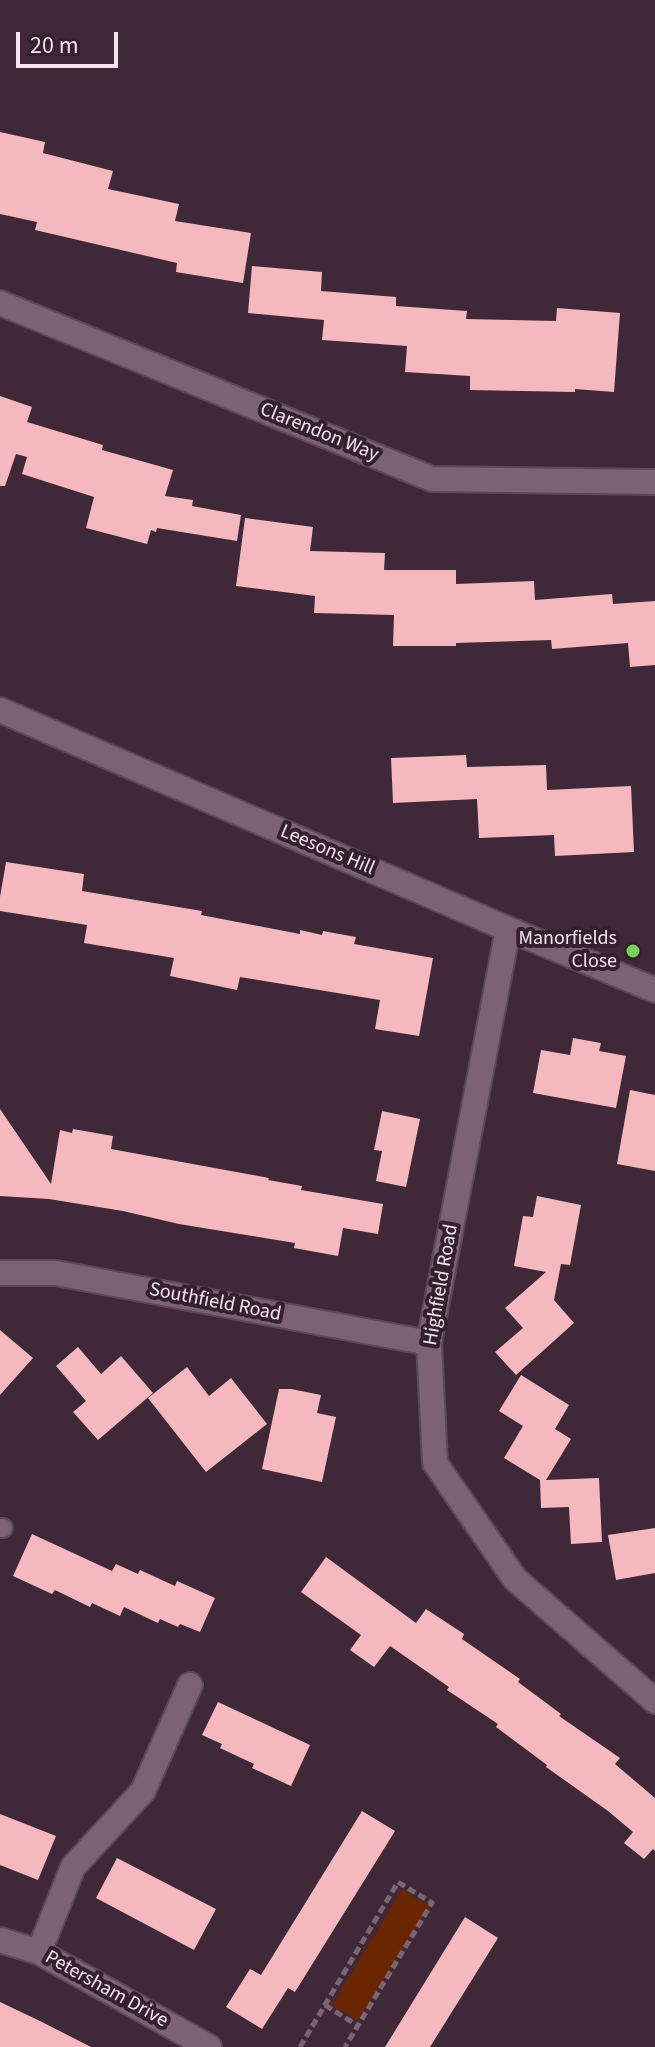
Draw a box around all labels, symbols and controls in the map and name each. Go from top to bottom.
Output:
scale bar [20,16,122,66]
text: 20 m [30,28,79,63]
street label: Clarendon Way [256,398,382,468]
street label: Leesons Hill [276,820,378,882]
place label: Manorfields Close [518,928,617,975]
marker: Manorfields Close [624,942,642,960]
street label: Highfield Road [420,1222,464,1348]
street label: Southfield Road [147,1278,283,1328]
street label: Petersham Drive [40,1946,172,2034]

